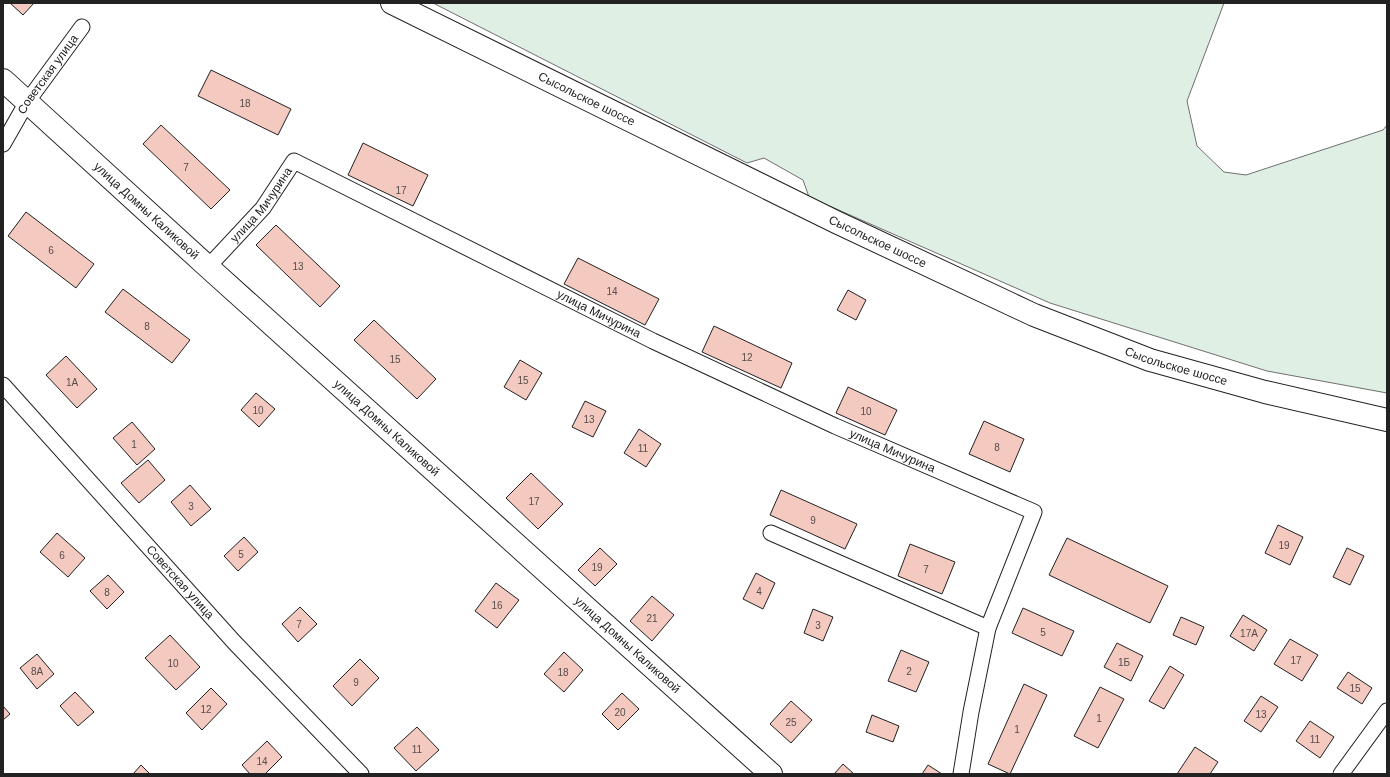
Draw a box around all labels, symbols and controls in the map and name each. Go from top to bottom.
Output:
street label: Советская улица [15,32,81,116]
street label: Сысольское шоссе [536,69,638,129]
house number: 18 [239,98,251,109]
street label: улица Домны Каликовой [91,159,202,262]
house number: 7 [183,162,189,173]
street label: улица Мичурина [227,164,295,245]
house number: 17 [395,185,407,196]
street label: Сысольское шоссе [826,213,929,271]
house number: 6 [48,245,54,256]
house number: 13 [292,261,304,272]
house number: 14 [606,286,618,297]
street label: улица Мичурина [555,287,643,341]
house number: 8 [144,321,150,332]
street label: Сысольское шоссе [1123,344,1229,388]
house number: 12 [741,352,753,363]
house number: 15 [389,354,401,365]
house number: 15 [517,375,529,386]
house number: 1А [66,377,78,388]
street label: улица Домны Каликовой [331,377,442,479]
house number: 10 [252,405,264,416]
house number: 10 [860,406,872,417]
house number: 13 [583,414,595,425]
street label: улица Мичурина [847,426,938,476]
house number: 1 [131,439,137,450]
house number: 8 [994,442,1000,453]
house number: 11 [638,443,649,454]
house number: 17 [528,496,540,507]
house number: 3 [188,501,194,512]
house number: 9 [810,515,816,526]
house number: 19 [1278,540,1290,551]
street label: Советская улица [143,542,217,622]
house number: 5 [238,549,244,560]
house number: 6 [59,550,65,561]
house number: 19 [591,562,603,573]
house number: 7 [923,564,929,575]
house number: 4 [756,586,762,597]
house number: 8 [104,587,110,598]
street label: улица Домны Каликовой [572,594,683,696]
house number: 16 [491,600,503,611]
house number: 21 [646,613,658,624]
house number: 7 [296,619,302,630]
house number: 3 [815,620,821,631]
house number: 5 [1040,627,1046,638]
house number: 17А [1240,628,1258,639]
house number: 17 [1290,655,1302,666]
house number: 1Б [1118,657,1130,668]
house number: 10 [167,658,179,669]
house number: 8А [31,666,43,677]
house number: 2 [906,666,912,677]
house number: 18 [557,667,569,678]
house number: 9 [353,677,359,688]
house number: 15 [1349,683,1361,694]
house number: 12 [200,704,212,715]
house number: 20 [614,707,626,718]
house number: 13 [1255,709,1267,720]
house number: 1 [1096,713,1102,724]
house number: 25 [785,717,797,728]
house number: 1 [1014,724,1020,735]
house number: 11 [1310,734,1321,745]
house number: 11 [412,744,423,755]
house number: 14 [256,756,268,767]

